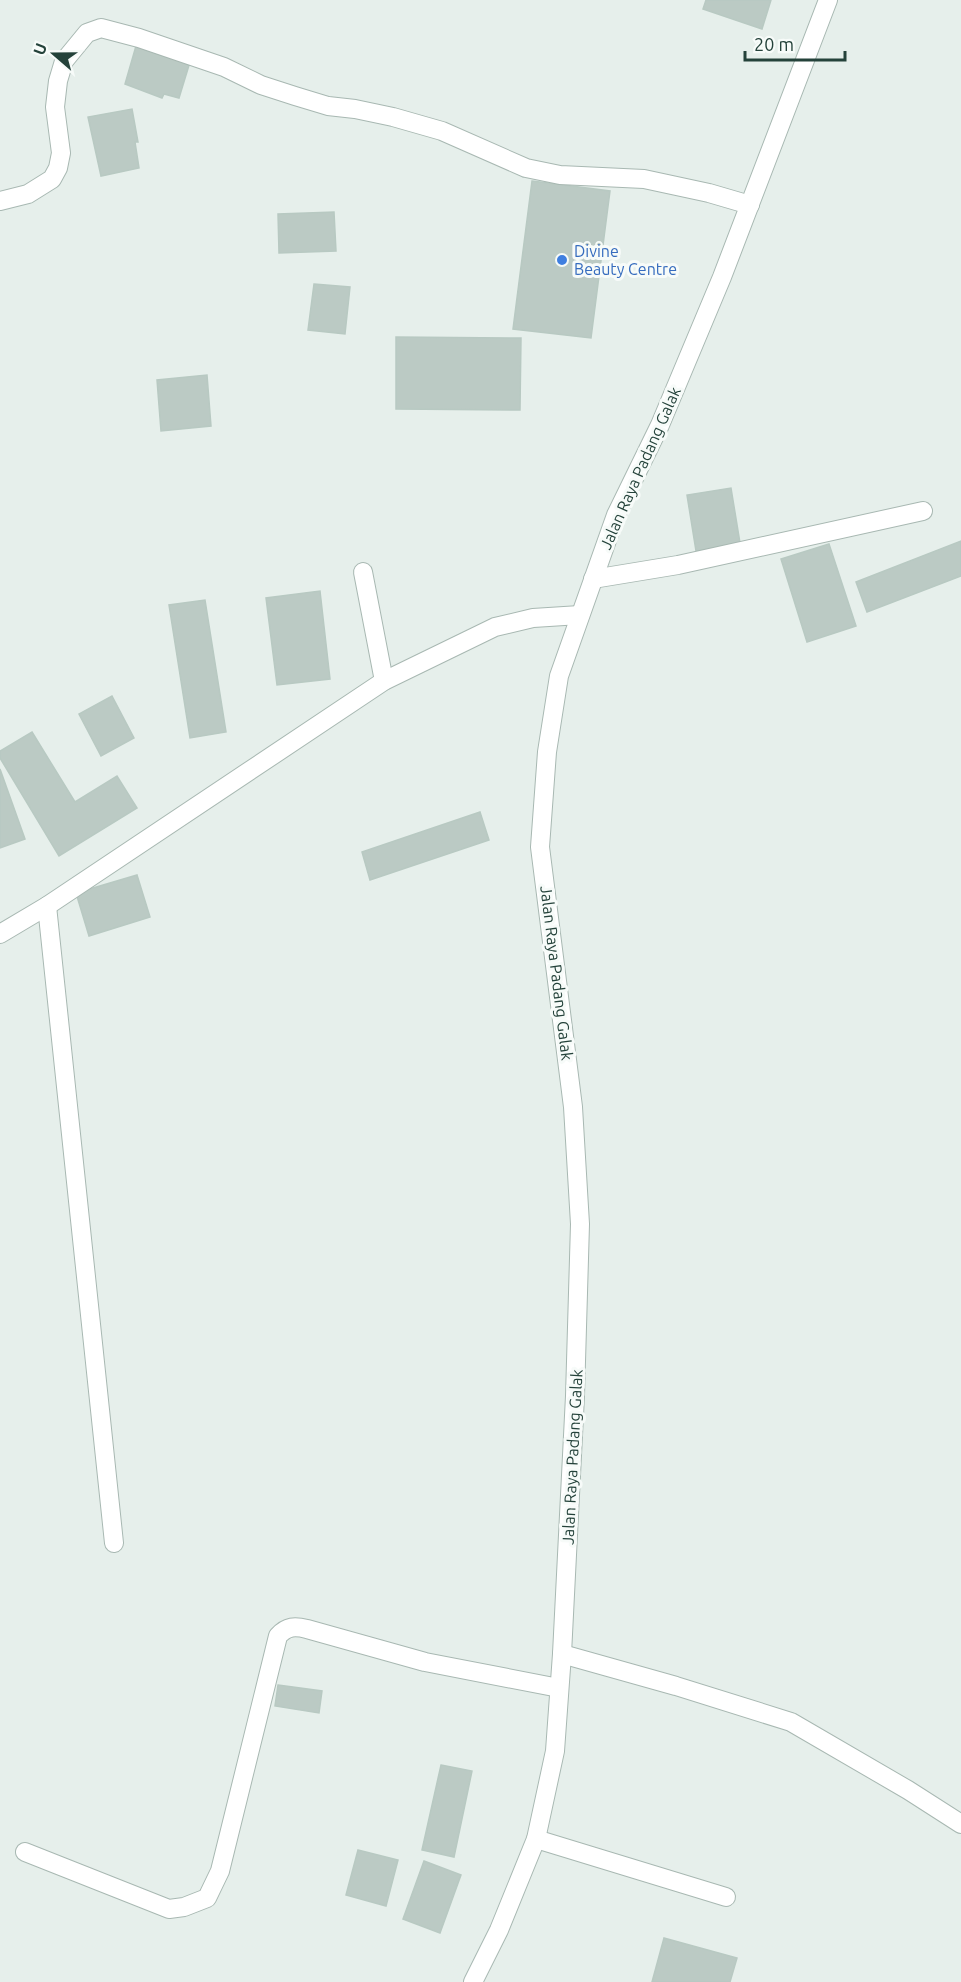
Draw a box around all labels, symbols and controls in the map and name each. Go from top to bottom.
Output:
north arrow [24,24,84,84]
scale bar [745,24,846,62]
text: 20 m [754,34,794,54]
text: U [30,41,50,57]
place label: Divine Beauty Centre [574,242,677,278]
marker: Divine Beauty Centre [555,253,569,267]
street label: Jalan Raya Padang Galak [596,384,684,552]
street label: Jalan Raya Padang Galak [537,885,577,1061]
street label: Jalan Raya Padang Galak [558,1369,586,1545]

